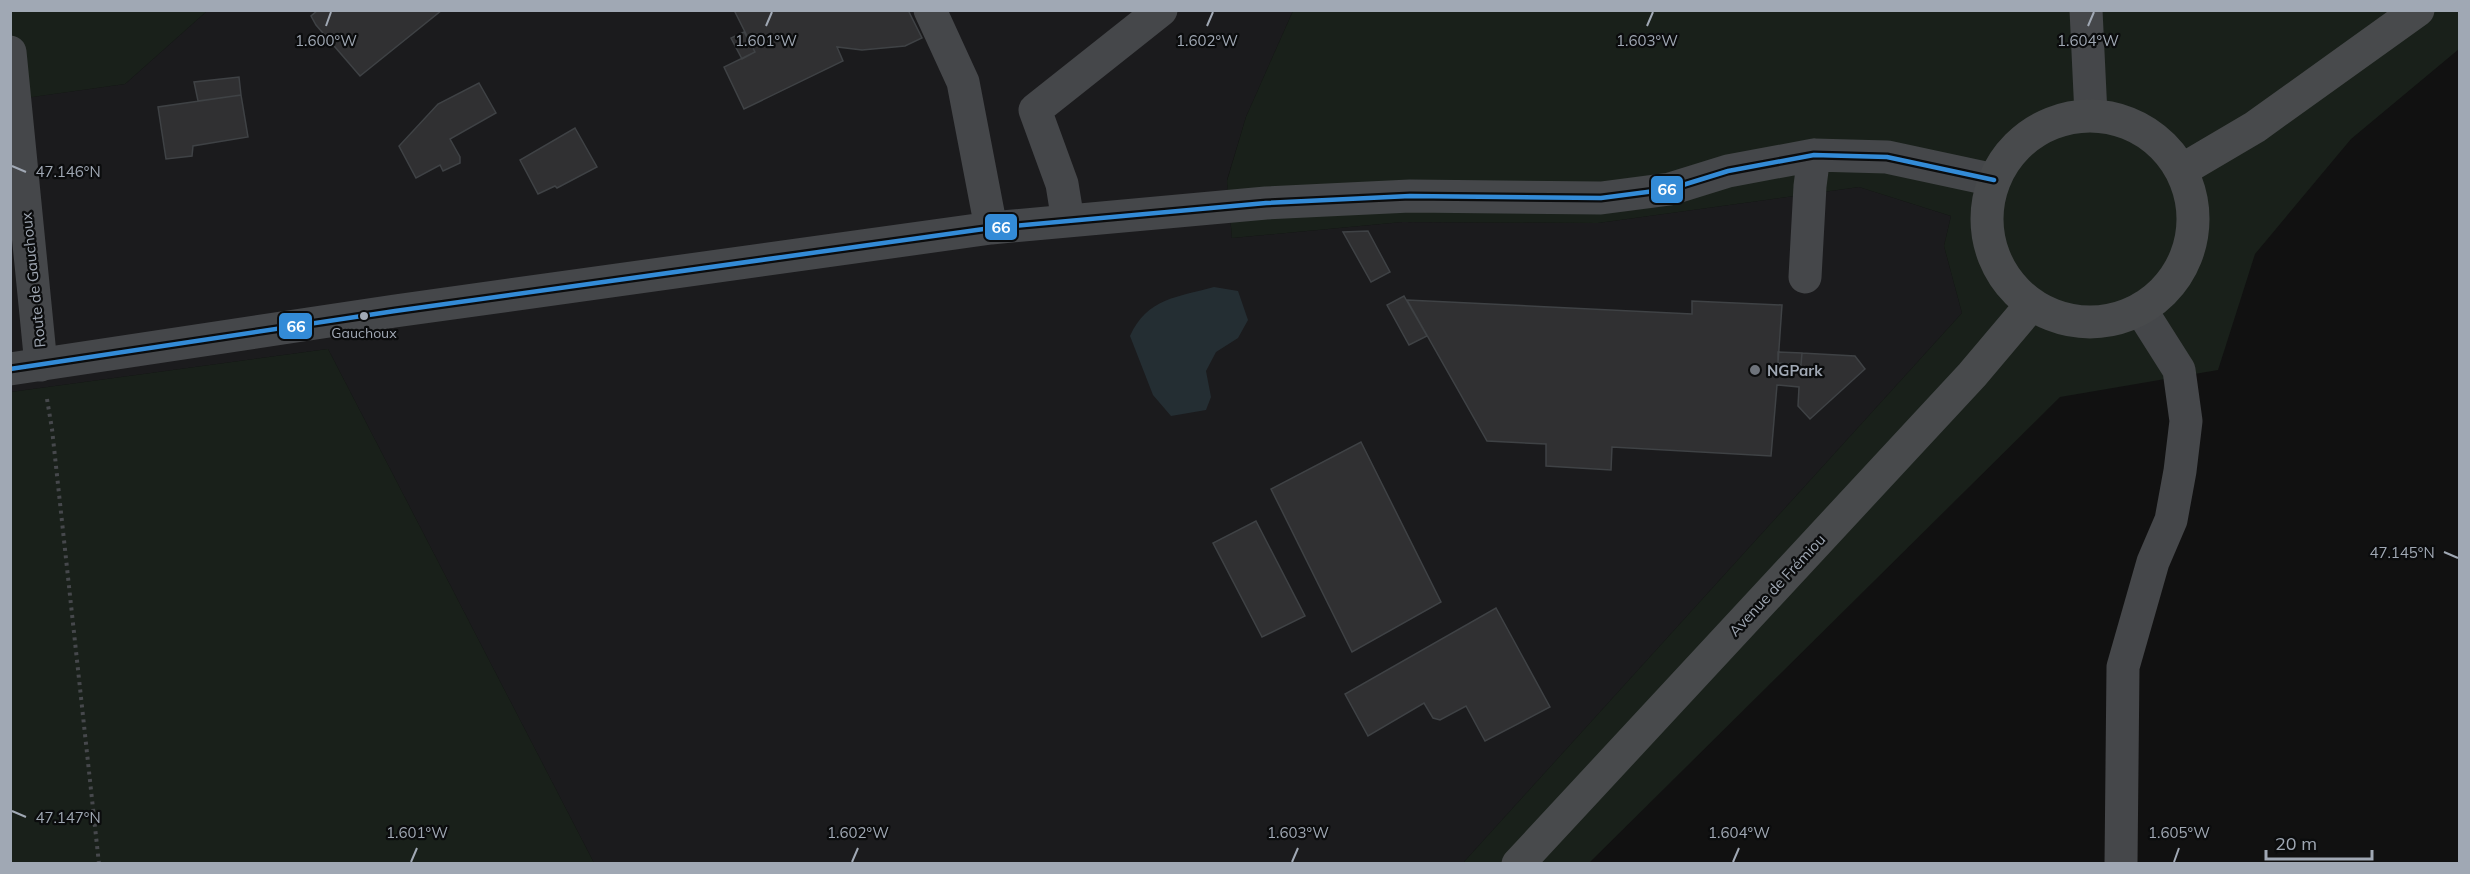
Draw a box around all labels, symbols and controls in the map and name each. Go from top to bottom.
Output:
text: 1.600°W [295,31,357,50]
text: 1.601°W [735,31,797,50]
text: 1.602°W [1176,31,1238,50]
text: 1.603°W [1616,31,1678,50]
text: 1.604°W [2057,31,2119,50]
text: 47.146°N [35,162,101,181]
line badge: 66 [1650,175,1684,204]
text: 66 [1657,179,1677,199]
street label: Route de Gauchoux [16,211,50,349]
line badge: 66 [984,213,1018,241]
text: 66 [991,217,1011,237]
marker: Gauchoux [358,310,370,322]
line badge: 66 [278,312,313,340]
text: 66 [286,316,306,336]
place label: Gauchoux [331,324,397,342]
place label: NGPark [1767,361,1823,380]
marker: NGPark [1748,363,1762,377]
street label: Avenue de Frémiou [1725,530,1829,640]
text: 47.145°N [2369,543,2435,562]
text: 47.147°N [35,808,101,827]
text: 1.601°W [386,823,448,842]
text: 1.602°W [827,823,889,842]
text: 1.603°W [1267,823,1329,842]
text: 1.604°W [1708,823,1770,842]
text: 1.605°W [2148,823,2210,842]
scale bar [2266,823,2372,861]
text: 20 m [2275,832,2317,855]

